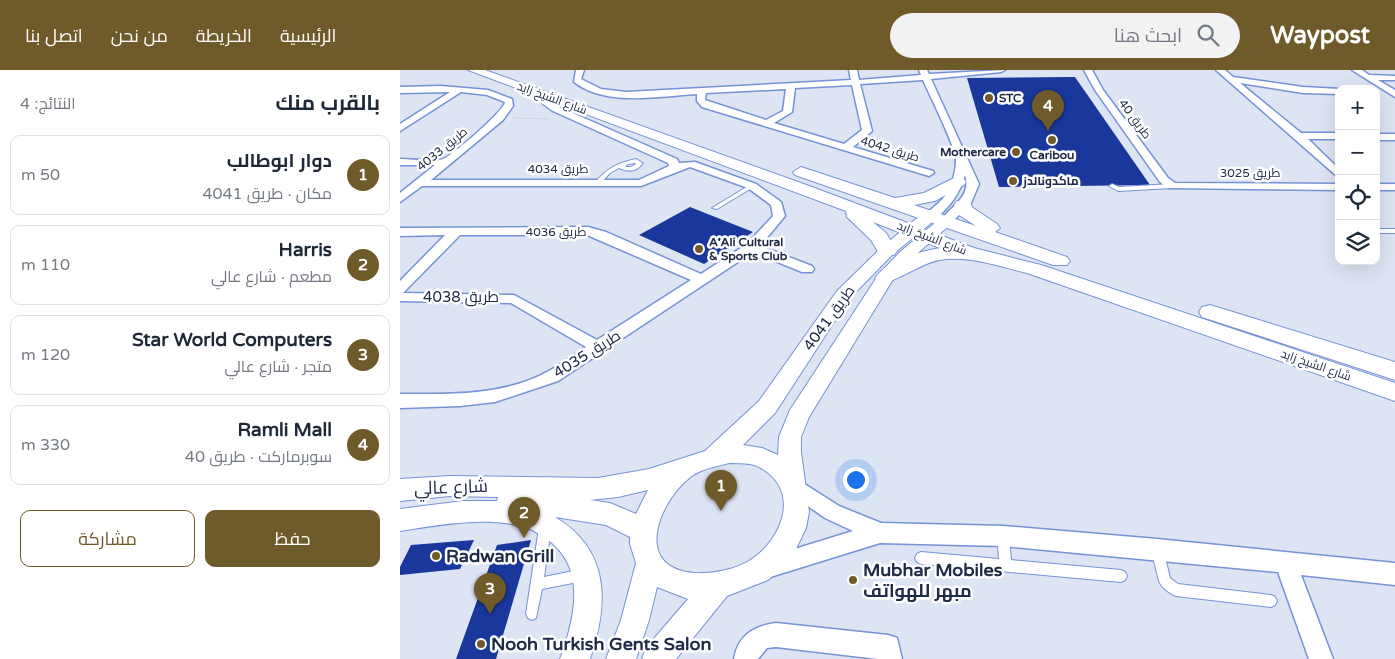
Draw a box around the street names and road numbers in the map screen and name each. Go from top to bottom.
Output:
street label: شارع الشيخ زايد [515,79,589,118]
street label: طريق 40 [1116,96,1154,142]
street label: طريق 4033 [414,124,470,174]
street label: طريق 4042 [859,133,921,165]
street label: طريق 4034 [528,162,588,176]
street label: طريق 3025 [1220,166,1280,180]
street label: شارع الشيخ زايد [895,218,969,259]
street label: طريق 4036 [526,225,586,239]
street label: طريق 4041 [799,282,859,355]
street label: طريق 4038 [423,288,499,307]
street label: طريق 4035 [550,326,624,383]
street label: شارع الشيخ زايد [1279,346,1353,385]
street label: شارع عالي [414,475,488,502]

